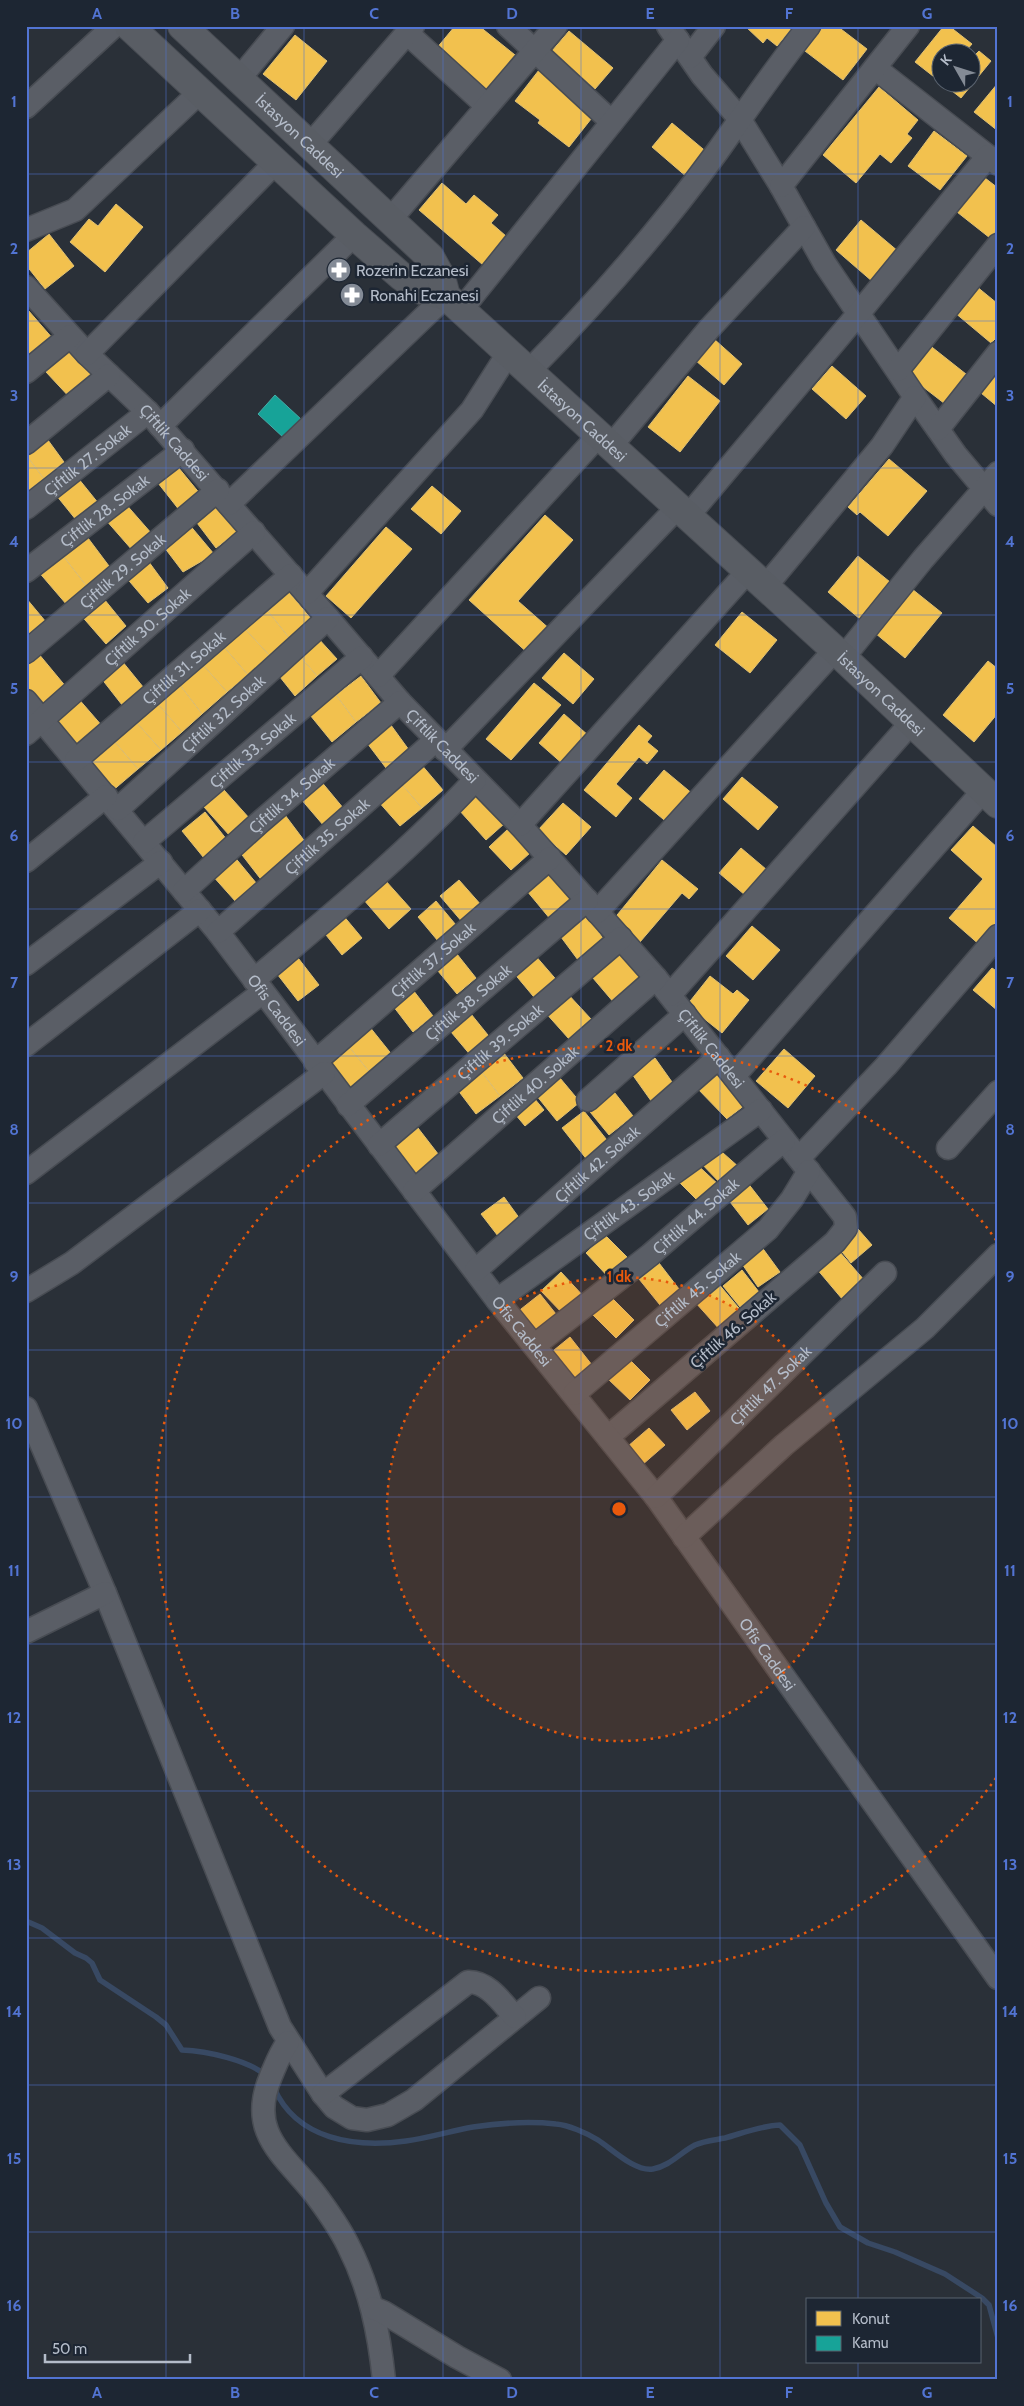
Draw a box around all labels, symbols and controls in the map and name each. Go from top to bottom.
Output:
text: A [92,4,102,23]
text: B [230,4,240,23]
text: C [369,4,379,23]
text: D [506,4,518,23]
text: E [645,4,655,23]
text: F [785,4,794,23]
text: G [922,4,932,23]
north arrow [932,42,982,92]
text: K [936,51,956,69]
street label: İstasyon Caddesi [252,90,348,181]
text: 1 [11,92,17,111]
text: 1 [1007,92,1013,111]
text: 2 [10,239,18,258]
text: 2 [1006,239,1014,258]
pharmacy icon: Rozerin Eczanesi [326,257,352,283]
place label: Rozerin Eczanesi [356,261,469,280]
pharmacy icon: Ronahi Eczanesi [339,282,365,308]
place label: Ronahi Eczanesi [370,286,479,305]
street label: İstasyon Caddesi [534,375,631,465]
text: 3 [10,386,18,405]
text: 3 [1006,386,1014,405]
street label: Çiftlik Caddesi [136,400,213,485]
street label: Çiftlik 27. Sokak [40,419,135,500]
street label: Çiftlik 28. Sokak [56,470,153,551]
street label: Çiftlik 29. Sokak [75,529,170,612]
text: 4 [9,532,19,551]
text: 4 [1005,532,1015,551]
street label: Çiftlik 30. Sokak [100,583,195,670]
street label: Çiftlik 31. Sokak [138,626,230,708]
street label: İstasyon Caddesi [834,648,929,740]
street label: Çiftlik 32. Sokak [177,670,269,756]
text: 5 [10,679,18,698]
text: 5 [1006,679,1014,698]
street label: Çiftlik Caddesi [402,705,483,787]
street label: Çiftlik 33. Sokak [205,708,300,792]
street label: Çiftlik 34. Sokak [245,753,339,837]
street label: Çiftlik 35. Sokak [280,793,374,879]
text: 6 [10,826,19,845]
text: 6 [1006,826,1015,845]
street label: Çiftlik 37. Sokak [387,917,480,1002]
street label: Çiftlik 38. Sokak [421,959,516,1044]
street label: Ofis Caddesi [244,970,310,1049]
text: 7 [10,973,19,992]
text: 7 [1006,973,1015,992]
street label: Çiftlik 39. Sokak [453,999,547,1084]
street label: Çiftlik Caddesi [674,1005,749,1092]
text: 2 dk [605,1037,633,1055]
street label: Çiftlik 40. Sokak [487,1041,583,1128]
text: 8 [9,1120,19,1139]
text: 8 [1005,1120,1015,1139]
street label: Çiftlik 42. Sokak [551,1121,644,1206]
street label: Çiftlik 43. Sokak [579,1166,678,1244]
street label: Çiftlik 44. Sokak [648,1173,743,1258]
street label: Çiftlik 45. Sokak [650,1246,745,1331]
text: 9 [10,1267,19,1286]
text: 9 [1006,1267,1015,1286]
text: 1 dk [607,1268,632,1286]
street label: Çiftlik 46. Sokak [686,1287,781,1373]
street label: Ofis Caddesi [488,1292,556,1370]
street label: Çiftlik 47. Sokak [726,1341,816,1429]
text: 10 [5,1414,23,1433]
text: 10 [1001,1414,1019,1433]
centre of rings [610,1500,628,1518]
text: 11 [8,1561,20,1580]
text: 11 [1004,1561,1016,1580]
street label: Ofis Caddesi [735,1614,800,1694]
text: 12 [7,1708,21,1727]
text: 12 [1003,1708,1017,1727]
text: 13 [7,1855,21,1874]
text: 13 [1003,1855,1017,1874]
text: 14 [6,2002,22,2021]
text: 14 [1002,2002,1018,2021]
text: 15 [7,2149,21,2168]
text: 15 [1003,2149,1017,2168]
text: 16 [7,2296,21,2315]
text: 16 [1003,2296,1017,2315]
legend [806,2298,982,2364]
text: Konut [852,2310,890,2328]
scale bar [45,2331,190,2363]
text: Kamu [852,2334,889,2352]
text: 50 m [52,2340,87,2358]
text: A [92,2383,102,2402]
text: B [230,2383,240,2402]
text: C [369,2383,379,2402]
text: D [506,2383,518,2402]
text: E [645,2383,655,2402]
text: F [785,2383,794,2402]
text: G [922,2383,932,2402]

